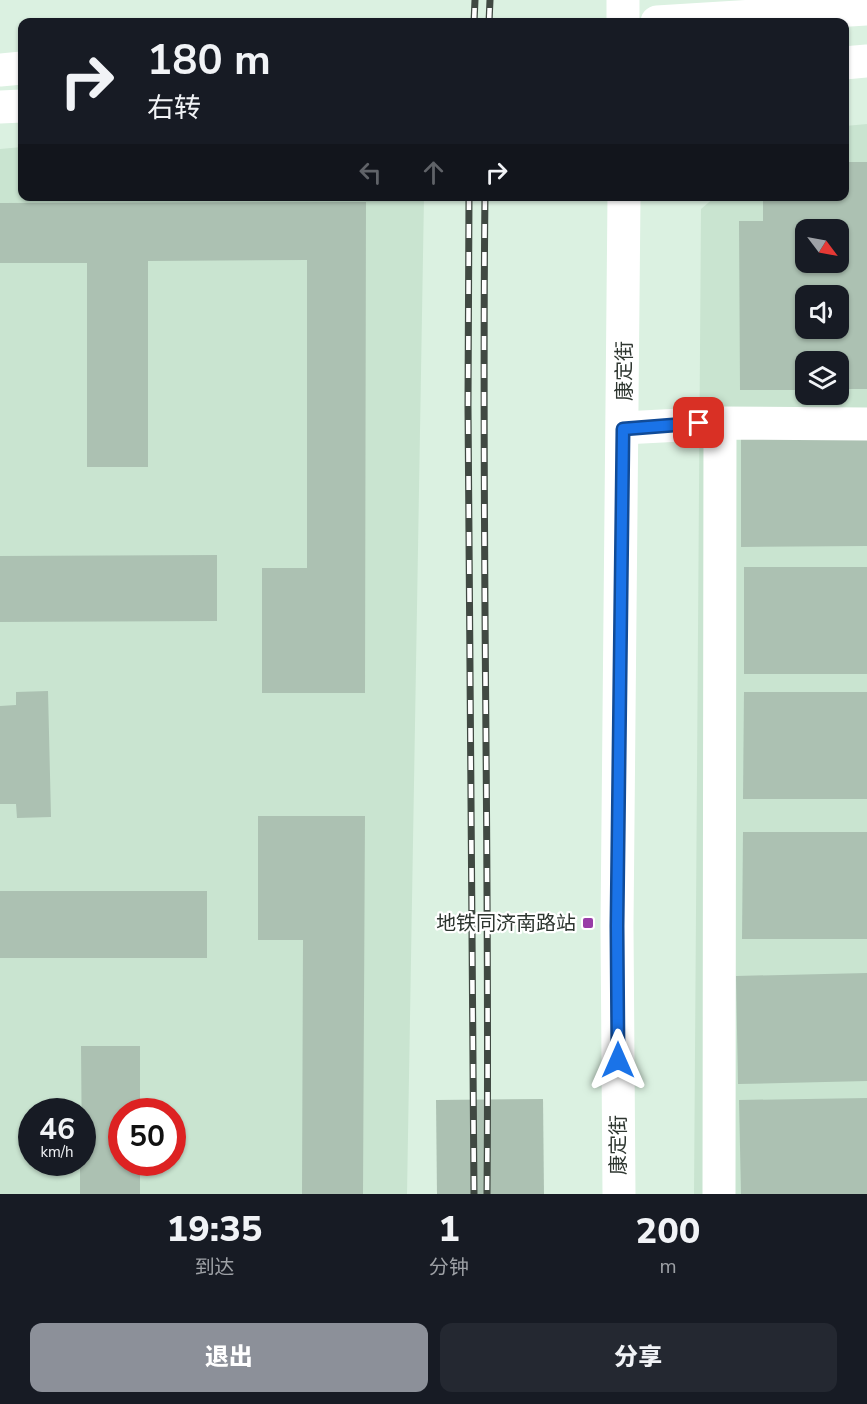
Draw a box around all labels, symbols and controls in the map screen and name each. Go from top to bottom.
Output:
text: 180 m [147,32,271,89]
icon: right [48,42,126,120]
text: 右转 [147,90,201,127]
icon: left [354,156,387,189]
icon: ahead [417,156,450,189]
icon: right [480,156,513,189]
north arrow [795,219,849,273]
map controls [795,219,849,405]
button: sound [795,285,849,339]
street label: 康定街 [611,341,638,401]
button: layers [795,351,849,405]
pin [673,397,724,448]
icon: arrive [682,406,715,439]
place label: 地铁同济南路站 [436,910,576,937]
marker: 地铁同济南路站 [581,916,595,930]
position arrow [586,1028,650,1092]
speed limit sign: 50 [108,1098,186,1176]
text: 46 [39,1109,75,1150]
street label: 康定街 [605,1115,632,1175]
text: km/h [40,1142,74,1162]
text: 19:35 [167,1205,262,1254]
text: 1 [438,1205,460,1254]
text: 200 [636,1207,700,1256]
text: m [659,1253,677,1280]
text: 到达 [194,1254,234,1281]
text: 分钟 [429,1254,469,1281]
button: 退出 [30,1323,428,1392]
button: 分享 [440,1323,837,1392]

